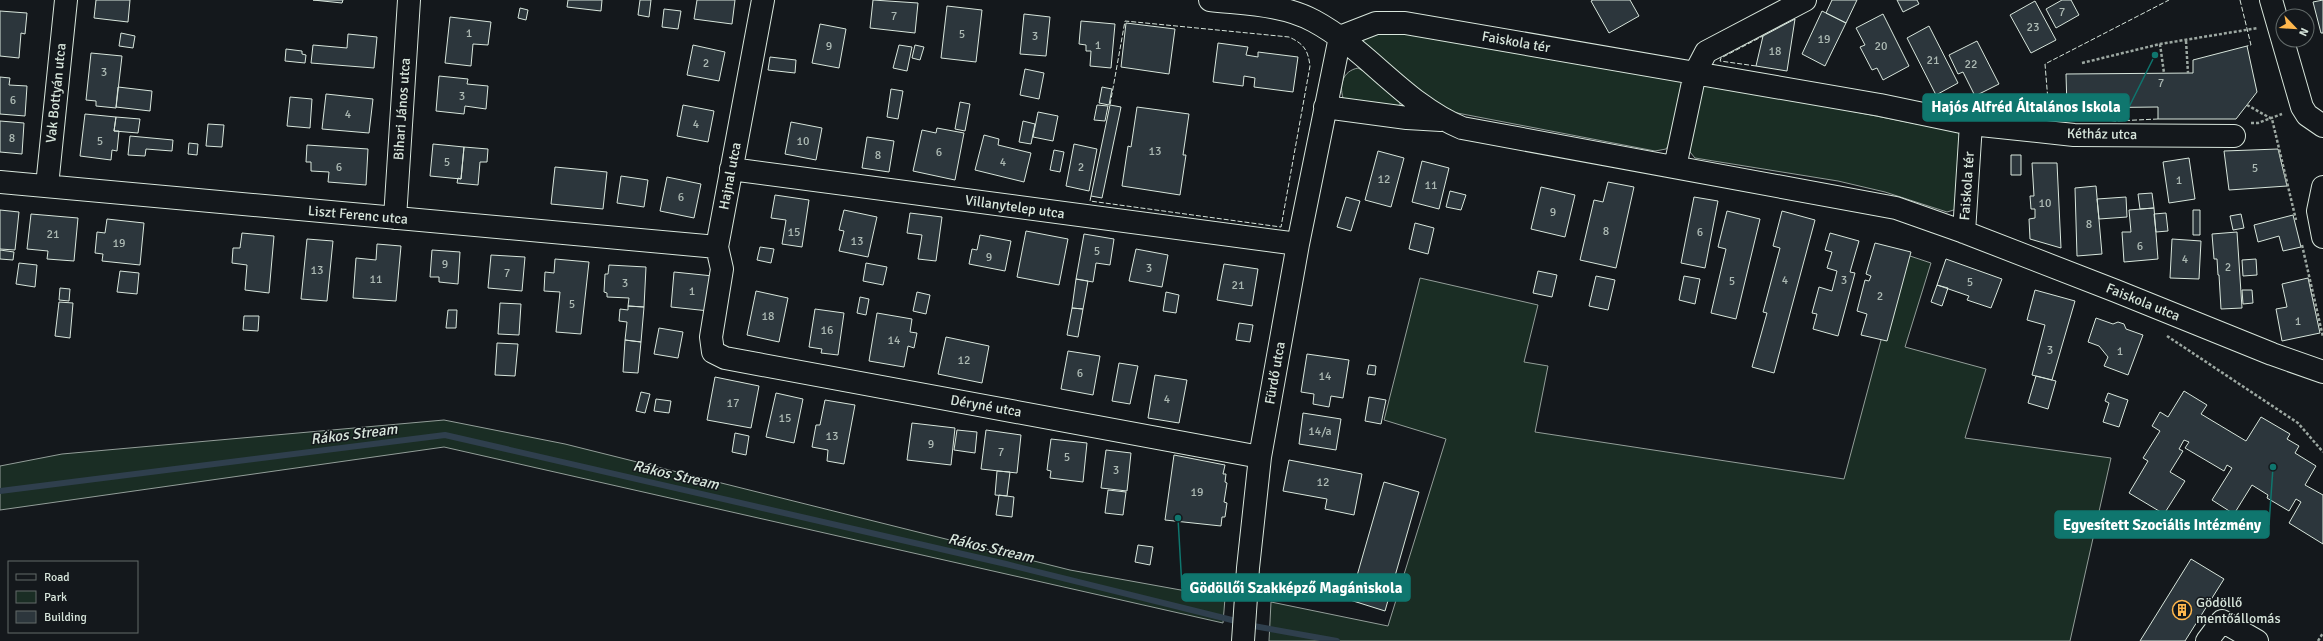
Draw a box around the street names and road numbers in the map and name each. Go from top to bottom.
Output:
street label: Faiskola tér [1480,28,1552,57]
street label: Vak Bottyán utca [42,42,70,144]
street label: Bihari János utca [390,57,414,161]
street label: Kétház utca [2067,125,2137,143]
street label: Hajnal utca [715,141,745,211]
street label: Faiskola tér [1956,150,1978,221]
street label: Villanytelep utca [964,192,1066,222]
street label: Liszt Ferenc utca [307,202,409,228]
street label: Faiskola utca [2103,279,2183,325]
street label: Fürdő utca [1261,340,1289,406]
street label: Déryné utca [949,391,1023,421]

